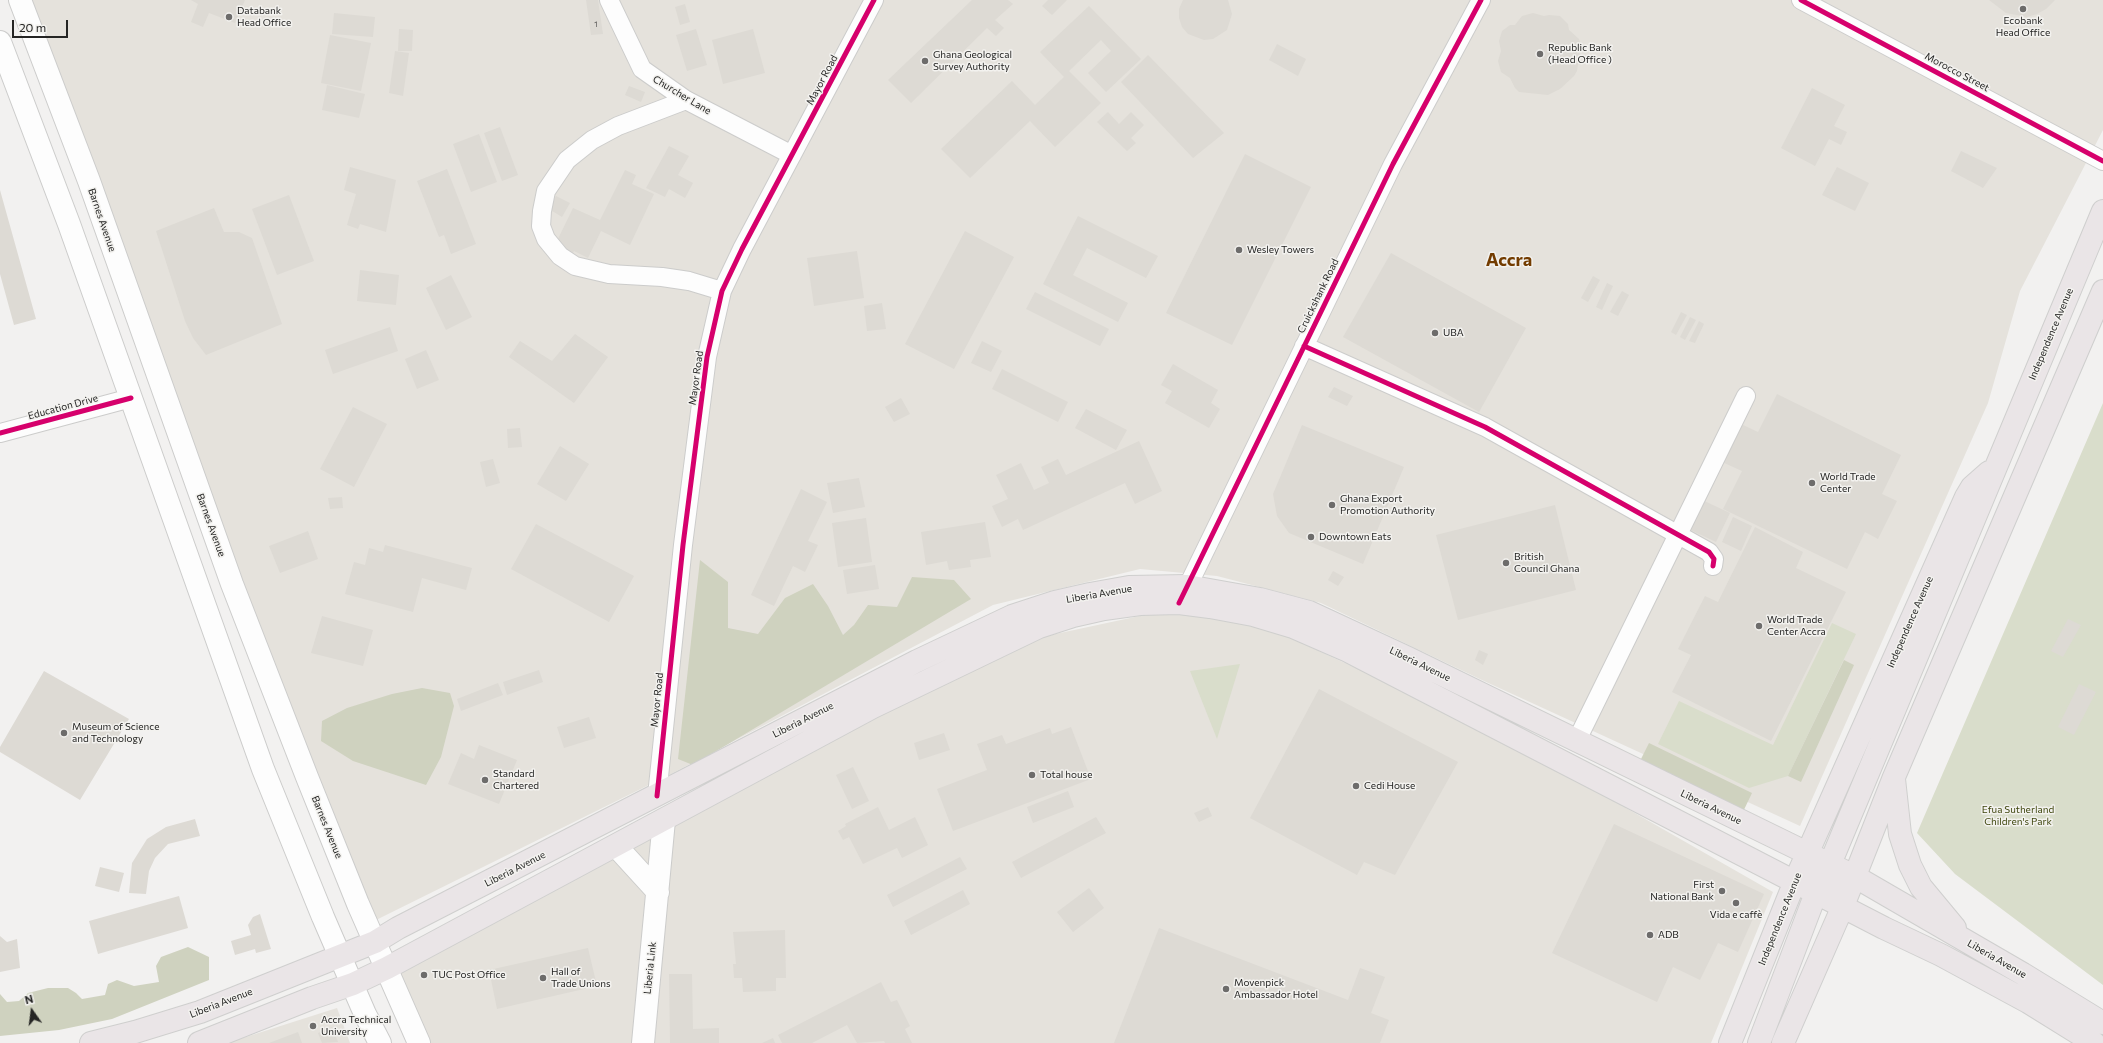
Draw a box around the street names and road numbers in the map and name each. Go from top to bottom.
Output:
street label: Morocco Street [1923,50,1991,94]
street label: Mayor Road [804,53,840,107]
street label: Churcher Lane [651,73,713,117]
street label: Barnes Avenue [86,187,118,253]
street label: Cruickshank Road [1295,257,1341,335]
street label: Independence Avenue [2026,286,2076,382]
street label: Mayor Road [686,350,706,406]
street label: Education Drive [27,392,99,422]
street label: Barnes Avenue [194,492,228,558]
street label: Independence Avenue [1884,574,1936,670]
street label: Liberia Avenue [1065,582,1133,606]
street label: Liberia Avenue [1387,644,1453,684]
street label: Mayor Road [648,672,666,728]
street label: Liberia Avenue [771,700,835,740]
street label: Liberia Avenue [1678,787,1744,827]
street label: Barnes Avenue [309,794,345,860]
street label: Liberia Avenue [483,849,547,889]
street label: Independence Avenue [1756,871,1804,967]
street label: Liberia Avenue [1965,937,2029,981]
street label: Liberia Link [641,941,659,995]
street label: Liberia Avenue [188,985,254,1021]

